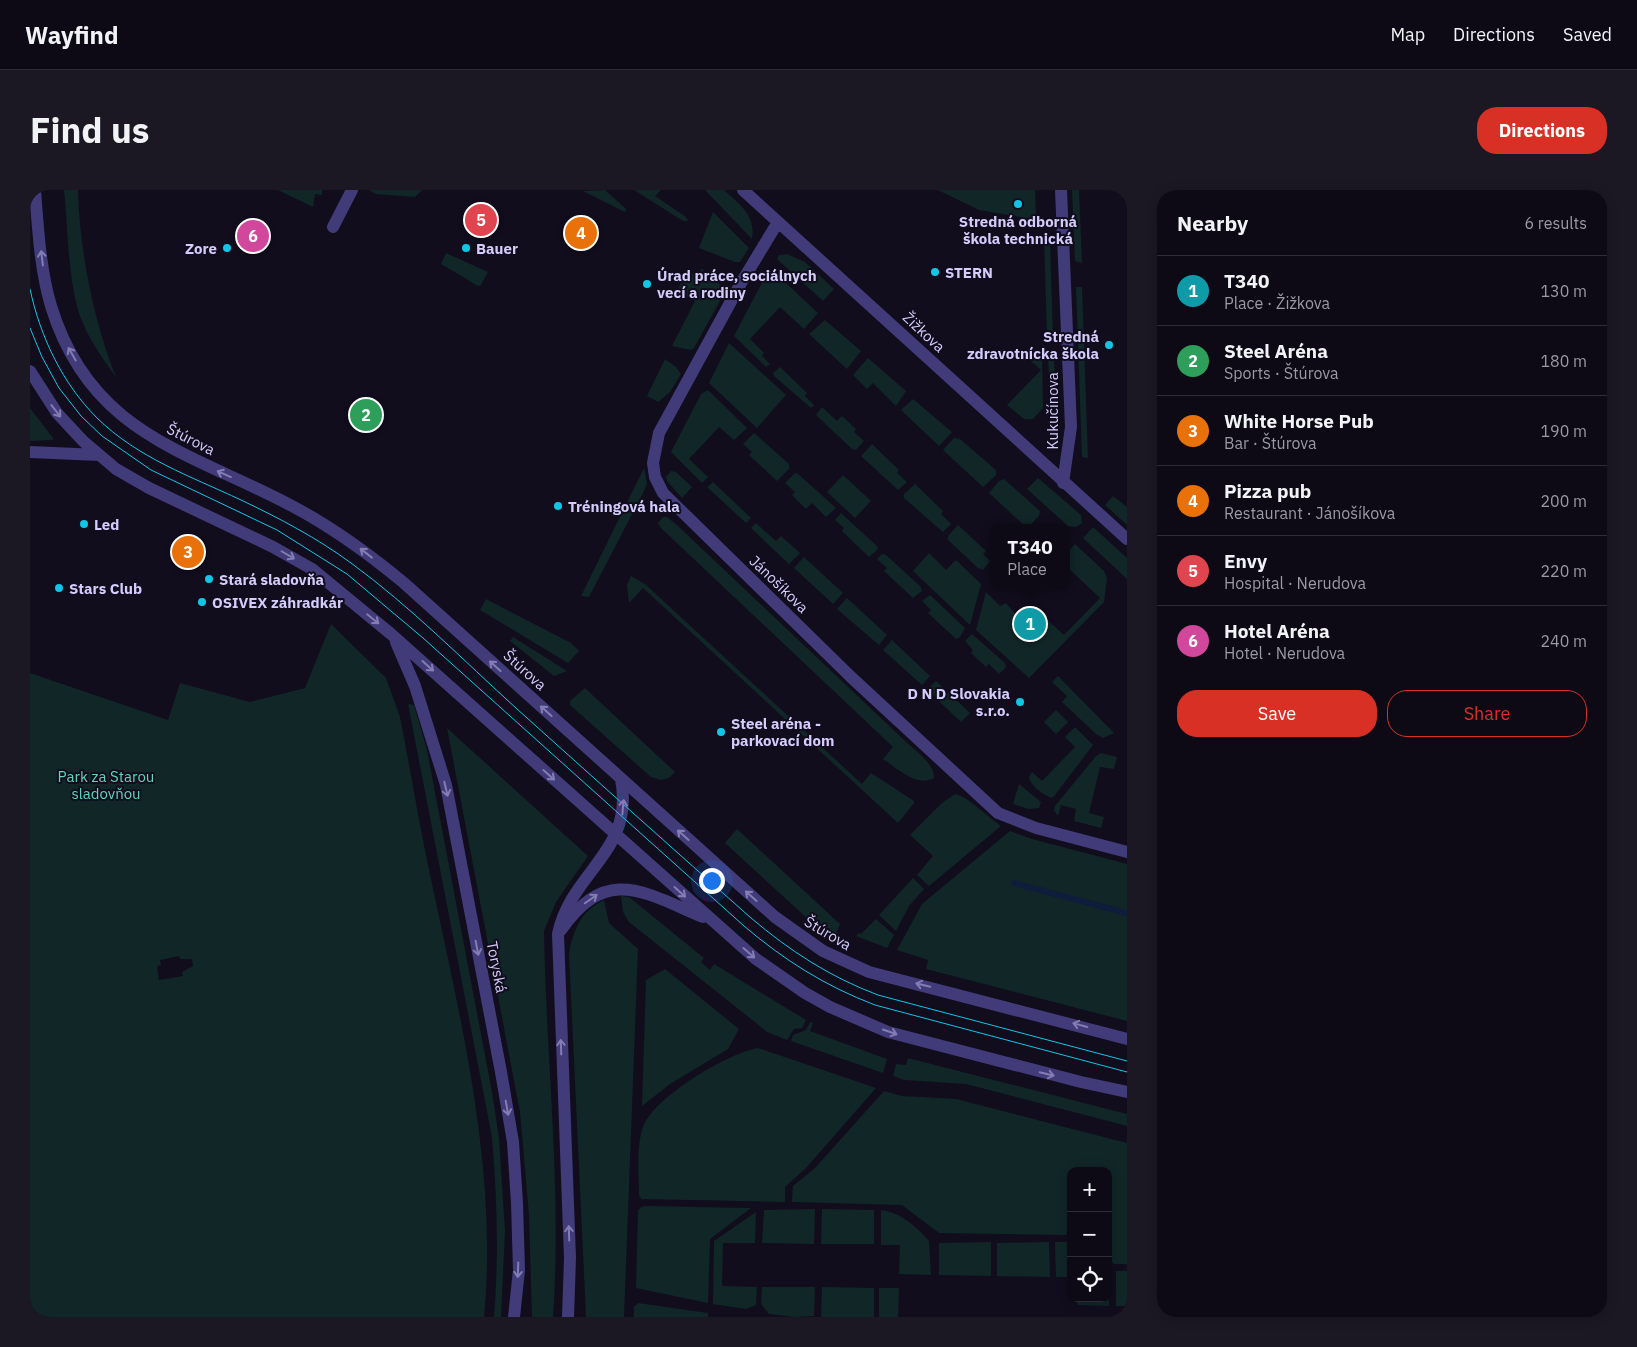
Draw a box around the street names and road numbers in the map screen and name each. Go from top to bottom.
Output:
street label: Žižkova [899,308,949,356]
street label: Kukučínova [1043,372,1062,450]
street label: Štúrova [164,419,218,459]
street label: Jánošíkova [745,551,813,617]
street label: Štúrova [500,646,550,694]
street label: Štúrova [801,912,855,954]
street label: Toryská [483,940,511,994]

